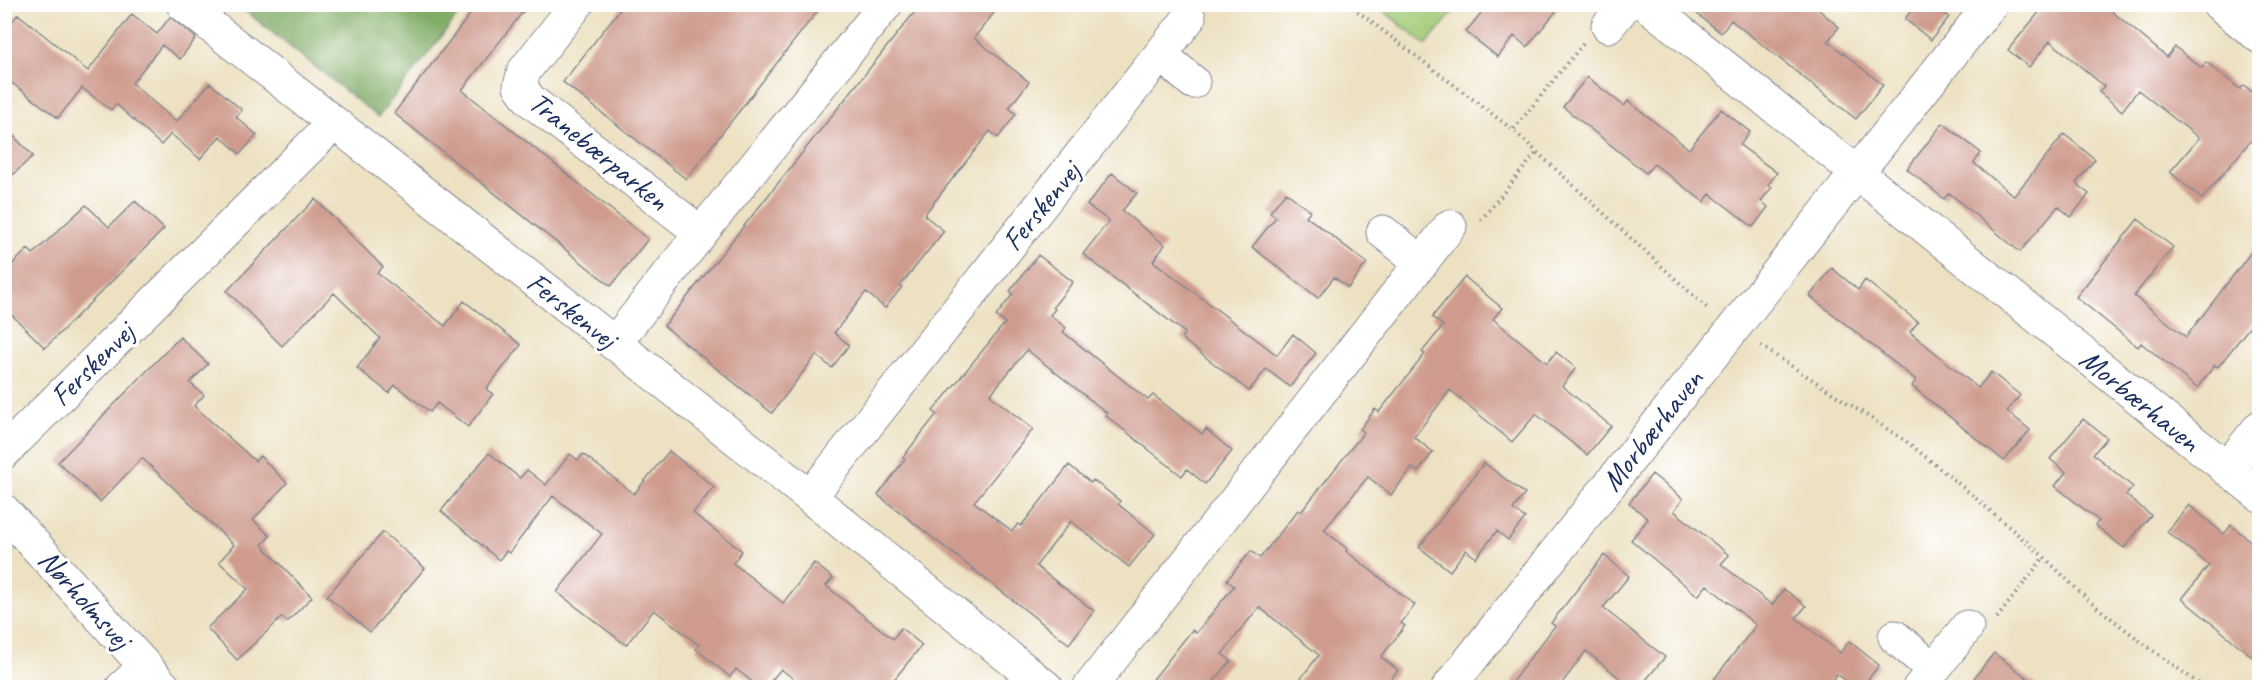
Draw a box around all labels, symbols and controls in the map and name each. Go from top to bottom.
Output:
street label: Tranebærparken [521,83,677,219]
street label: Ferskenvej [994,151,1090,258]
street label: Ferskenvej [519,263,627,359]
street label: Ferskenvej [42,312,144,414]
street label: Morbærhaven [2072,340,2209,461]
street label: Morbærhaven [1593,360,1712,498]
street label: Nørholmsvej [30,541,142,659]

